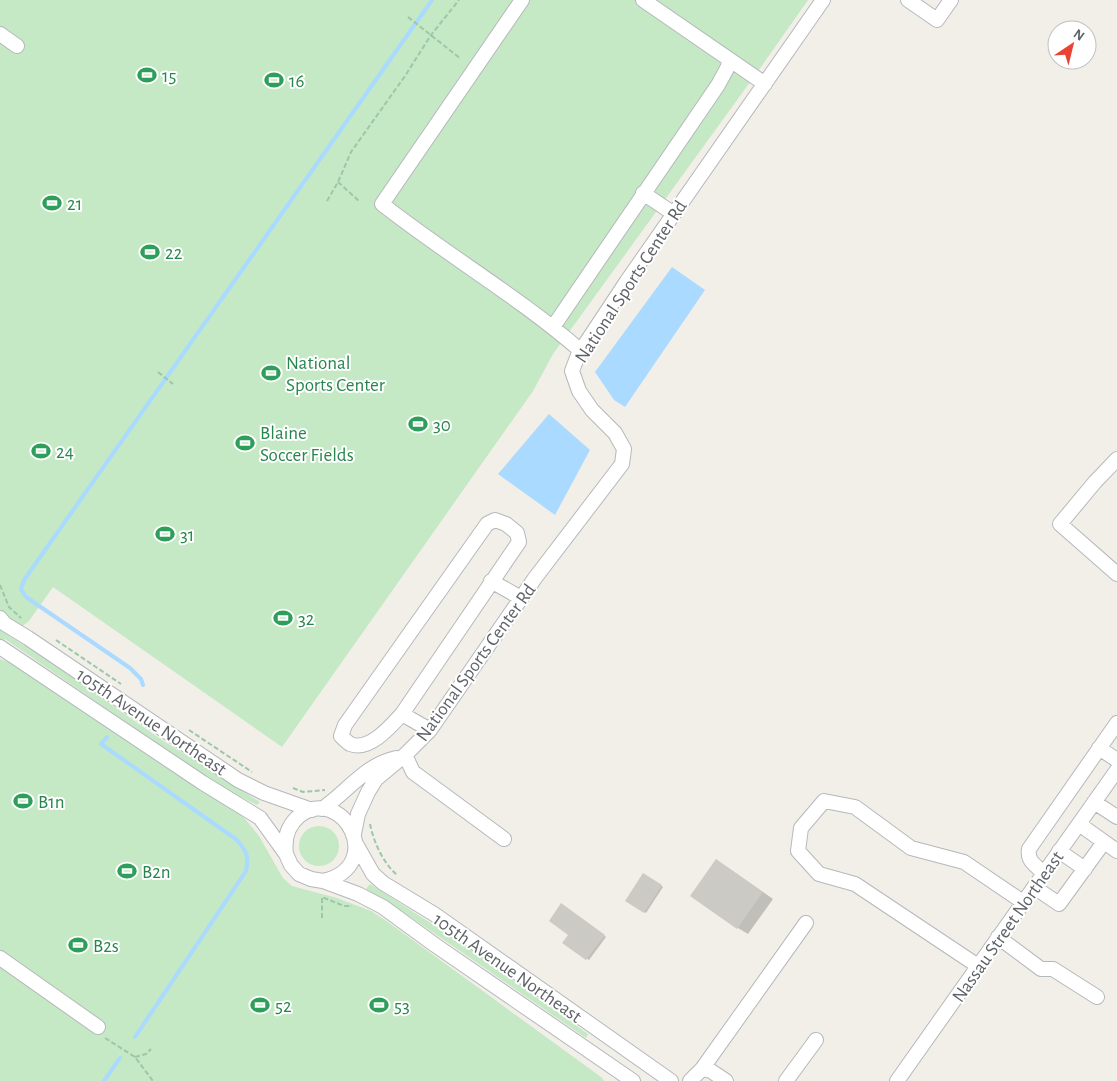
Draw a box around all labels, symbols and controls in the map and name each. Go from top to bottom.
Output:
north arrow [1047,20,1097,70]
text: N [1071,27,1087,44]
sports icon: 15 [136,64,158,86]
place label: 15 [162,67,177,86]
sports icon: 16 [263,69,285,91]
place label: 16 [289,72,305,91]
sports icon: 21 [41,192,63,214]
place label: 21 [67,195,82,214]
street label: National Sports Center Rd [572,197,691,366]
sports icon: 22 [139,241,161,263]
place label: 22 [165,244,183,263]
place label: National Sports Center [286,354,385,395]
sports icon: National Sports Center [260,362,282,384]
sports icon: 30 [407,413,429,435]
place label: 30 [433,416,451,435]
place label: Blaine Soccer Fields [260,424,354,465]
sports icon: Blaine Soccer Fields [234,432,256,454]
sports icon: 24 [30,440,52,462]
place label: 24 [56,443,74,462]
sports icon: 31 [154,523,176,545]
place label: 31 [180,526,194,545]
street label: National Sports Center Rd [413,581,540,745]
sports icon: 32 [272,607,294,629]
place label: 32 [298,610,315,629]
street label: 105th Avenue Northeast [73,665,230,779]
sports icon: B1n [12,790,34,812]
place label: B1n [38,793,65,812]
street label: Nassau Street Northeast [949,848,1067,1006]
sports icon: B2n [116,860,138,882]
place label: B2n [142,863,171,882]
street label: 105th Avenue Northeast [429,910,585,1027]
sports icon: B2s [67,934,89,956]
place label: B2s [93,937,119,956]
sports icon: 52 [249,994,271,1016]
sports icon: 53 [368,994,390,1016]
place label: 52 [275,997,292,1016]
place label: 53 [394,997,410,1016]

